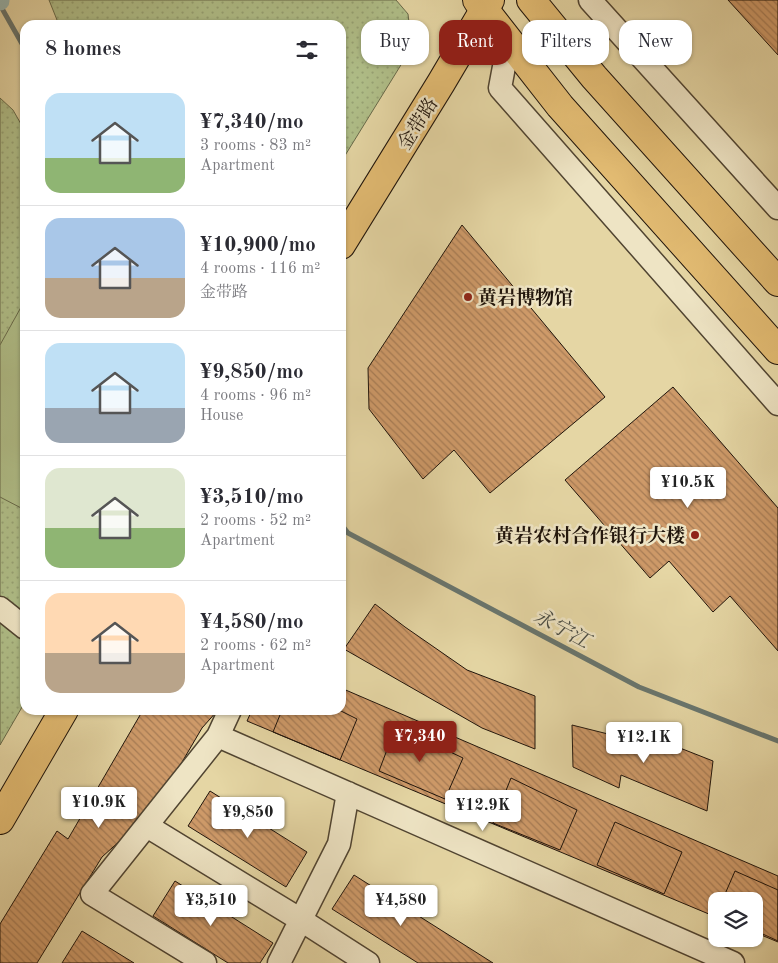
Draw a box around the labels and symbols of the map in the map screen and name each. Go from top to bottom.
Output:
street label: 金带路 [393,94,442,154]
place label: 黄岩博物馆 [478,287,573,309]
marker: 黄岩博物馆 [462,291,474,303]
pin: ¥10.5K [647,466,729,509]
place label: 黄岩农村合作银行大楼 [495,525,685,547]
marker: 黄岩农村合作银行大楼 [689,529,701,541]
water label: 永宁江 [530,605,596,654]
pin: ¥7,340 [379,720,461,763]
pin: ¥12.1K [603,722,685,764]
pin: ¥10.9K [58,786,140,829]
pin: ¥12.9K [442,790,524,832]
pin: ¥9,850 [207,796,289,839]
pin: ¥3,510 [170,884,252,927]
pin: ¥4,580 [360,884,442,927]

